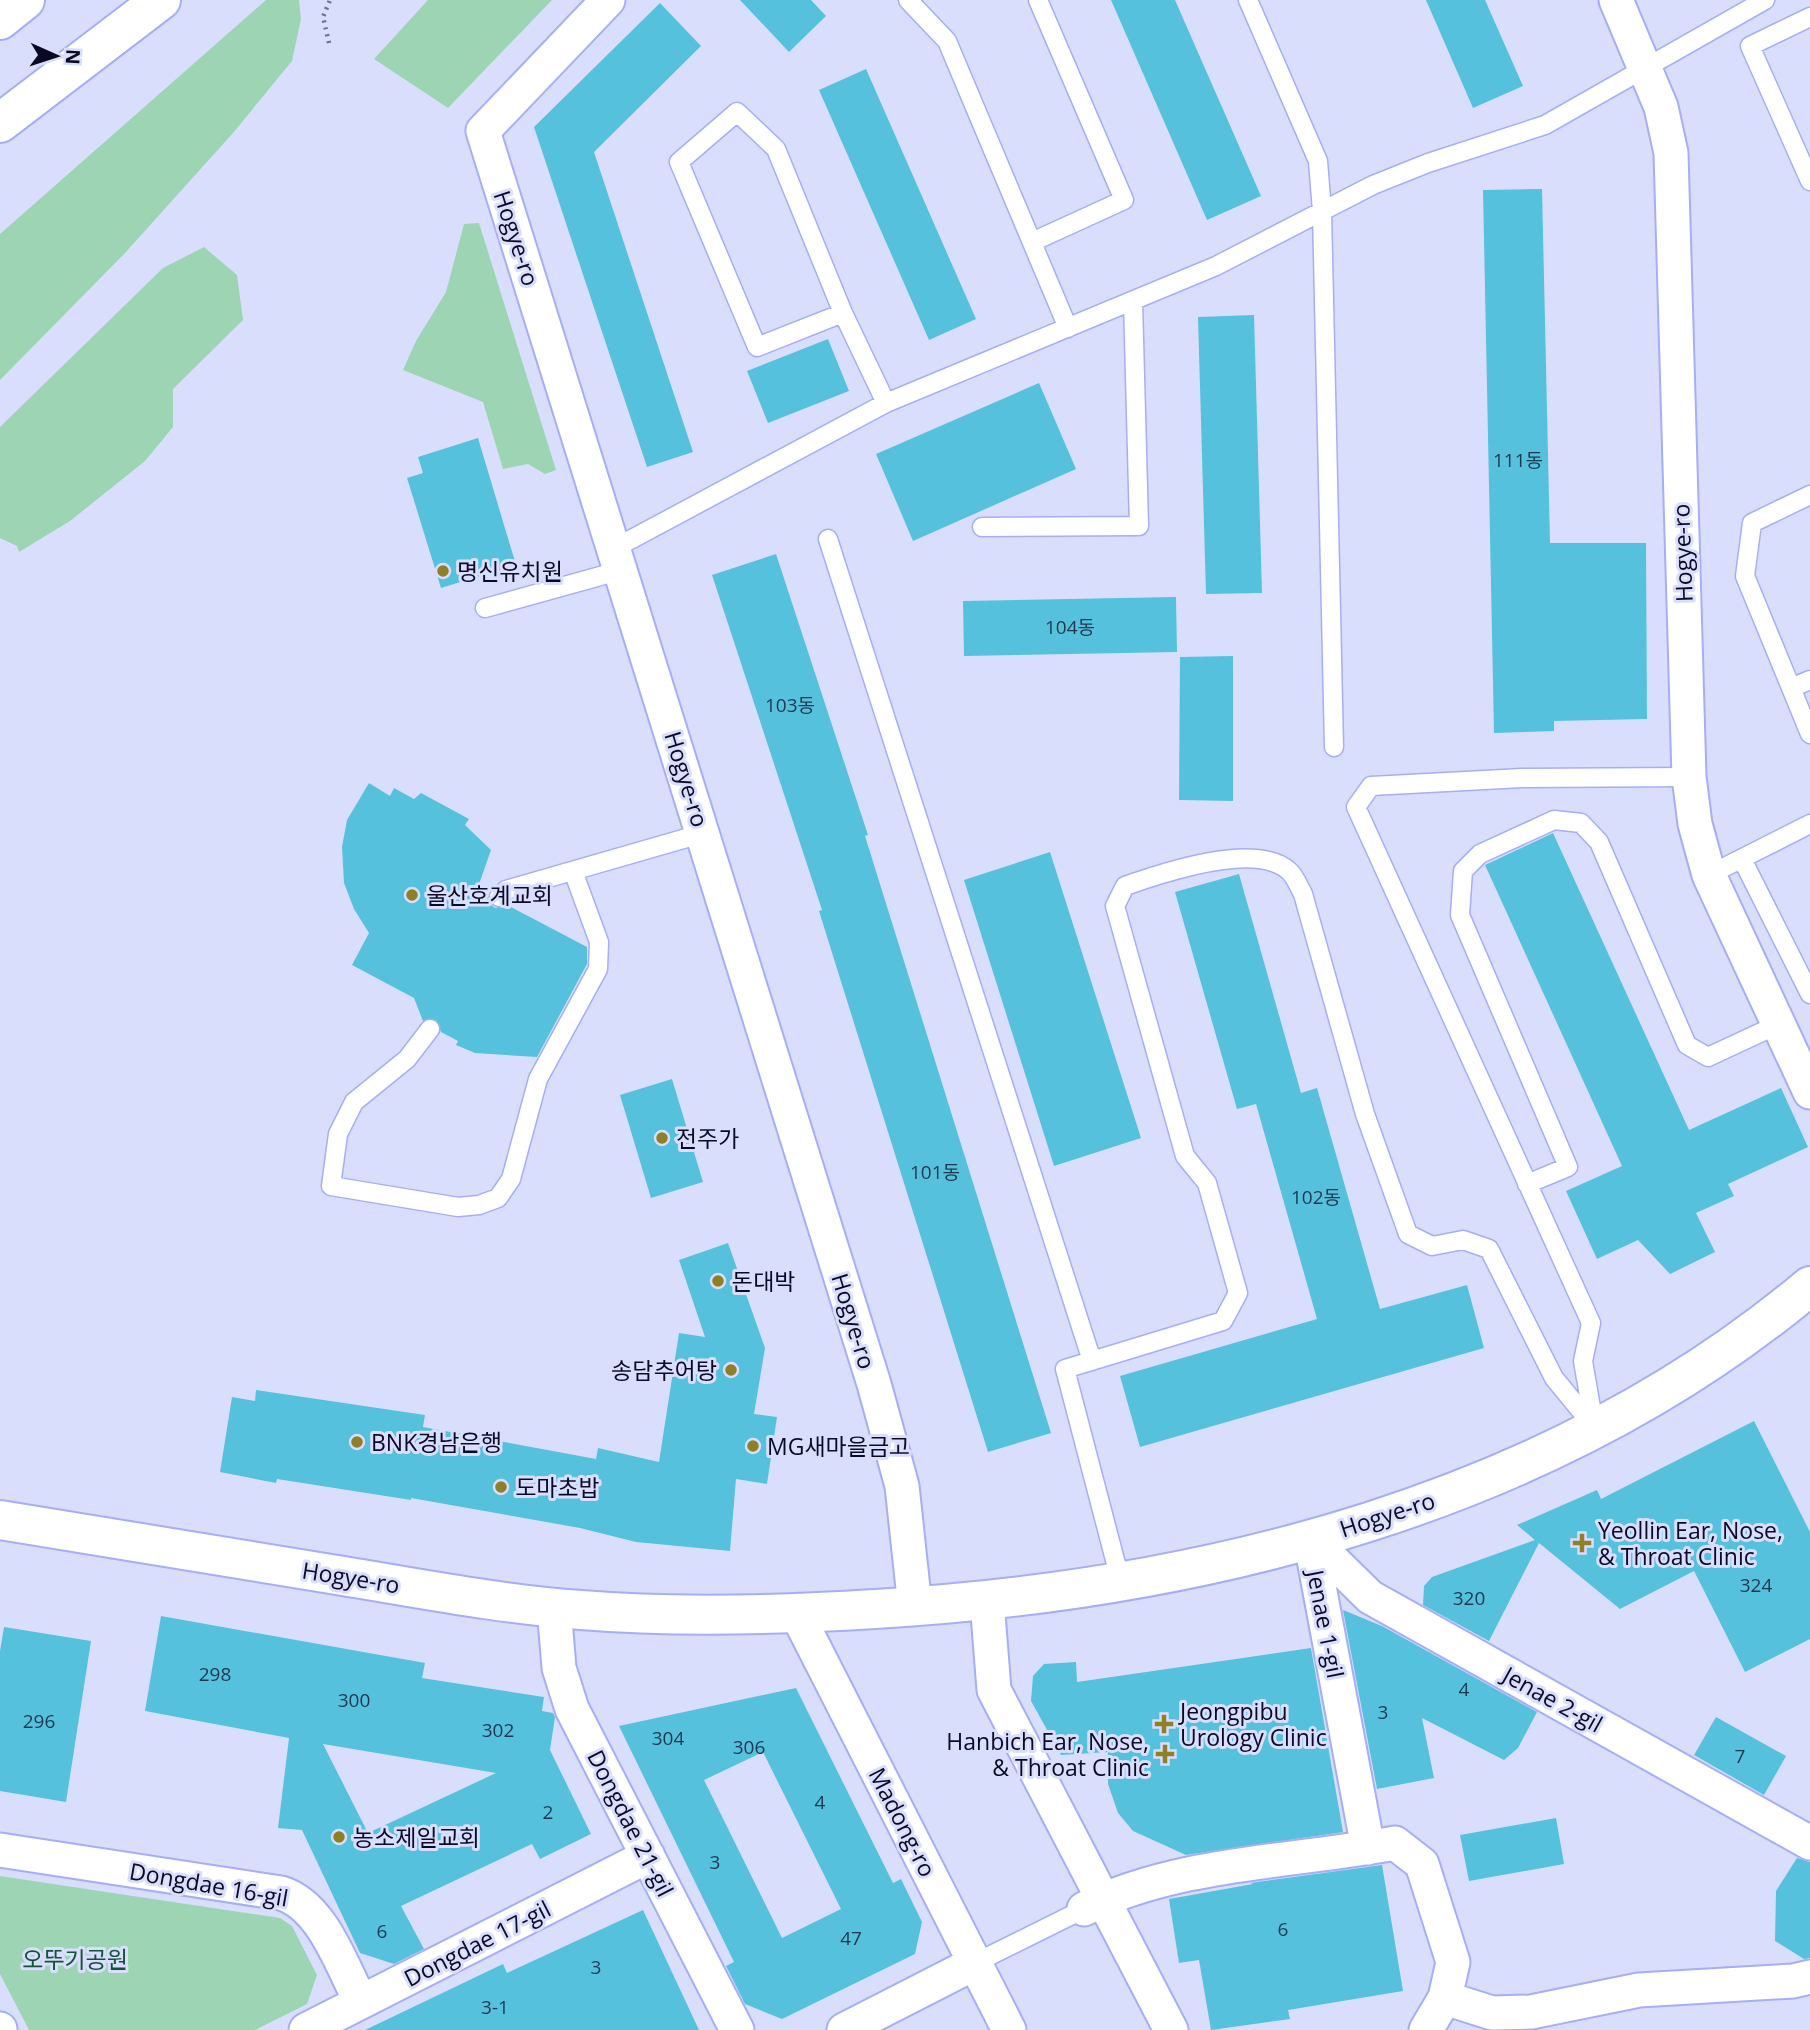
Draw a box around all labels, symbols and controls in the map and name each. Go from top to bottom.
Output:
north arrow [21,21,91,91]
text: N [60,48,86,65]
street label: Hogye-ro [487,186,547,290]
house number: 111동 [1493,447,1543,473]
street label: Hogye-ro [1664,503,1700,603]
place label: 명신유치원 [457,555,563,587]
marker: 명신유치원 [435,563,451,579]
house number: 104동 [1045,614,1095,640]
house number: 103동 [765,692,815,718]
street label: Hogye-ro [657,727,717,831]
place label: 울산호계교회 [426,879,553,911]
marker: 울산호계교회 [404,887,420,903]
place label: 전주가 [676,1122,739,1154]
marker: 전주가 [654,1130,670,1146]
house number: 101동 [910,1159,960,1185]
house number: 102동 [1291,1184,1341,1210]
place label: 돈대박 [732,1265,795,1297]
street label: Hogye-ro [824,1269,884,1373]
marker: 돈대박 [710,1273,726,1289]
place label: 송담추어탕 [611,1354,717,1386]
marker: 송담추어탕 [723,1362,739,1378]
place label: BNK경남은행 [371,1426,502,1458]
place label: MG새마을금고 [767,1430,910,1462]
marker: BNK경남은행 [349,1434,365,1450]
marker: MG새마을금고 [745,1438,761,1454]
place label: 도마초밥 [515,1471,600,1503]
marker: 도마초밥 [493,1479,509,1495]
street label: Hogye-ro [1335,1484,1439,1544]
place label: Yeollin Ear, Nose, & Throat Clinic [1598,1514,1783,1572]
marker: Yeollin Ear, Nose, & Throat Clinic [1572,1533,1592,1553]
street label: Hogye-ro [300,1554,402,1600]
street label: Jenae 1-gil [1299,1565,1352,1681]
house number: 324 [1740,1572,1772,1598]
house number: 320 [1453,1585,1485,1611]
street label: Jenae 2-gil [1496,1657,1609,1740]
house number: 298 [199,1661,231,1687]
house number: 4 [1459,1676,1470,1702]
house number: 300 [338,1687,370,1713]
place label: Jeongpibu Urology Clinic [1178,1695,1327,1753]
house number: 3 [1378,1699,1388,1725]
house number: 296 [23,1708,55,1734]
marker: Jeongpibu Urology Clinic [1154,1714,1174,1734]
house number: 302 [482,1717,514,1743]
house number: 304 [652,1725,684,1751]
place label: Hanbich Ear, Nose, & Throat Clinic [946,1725,1149,1783]
house number: 306 [733,1734,765,1760]
house number: 7 [1735,1743,1745,1769]
street label: Dongdae 21-gil [580,1744,682,1902]
marker: Hanbich Ear, Nose, & Throat Clinic [1155,1744,1175,1764]
street label: Madong-ro [862,1762,944,1882]
house number: 4 [815,1789,826,1815]
house number: 2 [543,1799,553,1825]
place label: 농소제일교회 [353,1821,480,1853]
marker: 농소제일교회 [331,1829,347,1845]
house number: 3 [710,1849,720,1875]
street label: Dongdae 16-gil [127,1854,291,1914]
street label: Dongdae 17-gil [398,1892,556,1994]
house number: 6 [1278,1916,1288,1942]
house number: 6 [377,1918,387,1944]
house number: 47 [840,1925,862,1951]
park label: 오뚜기공원 [22,1943,128,1975]
house number: 3 [591,1954,601,1980]
house number: 3-1 [481,1994,509,2020]

